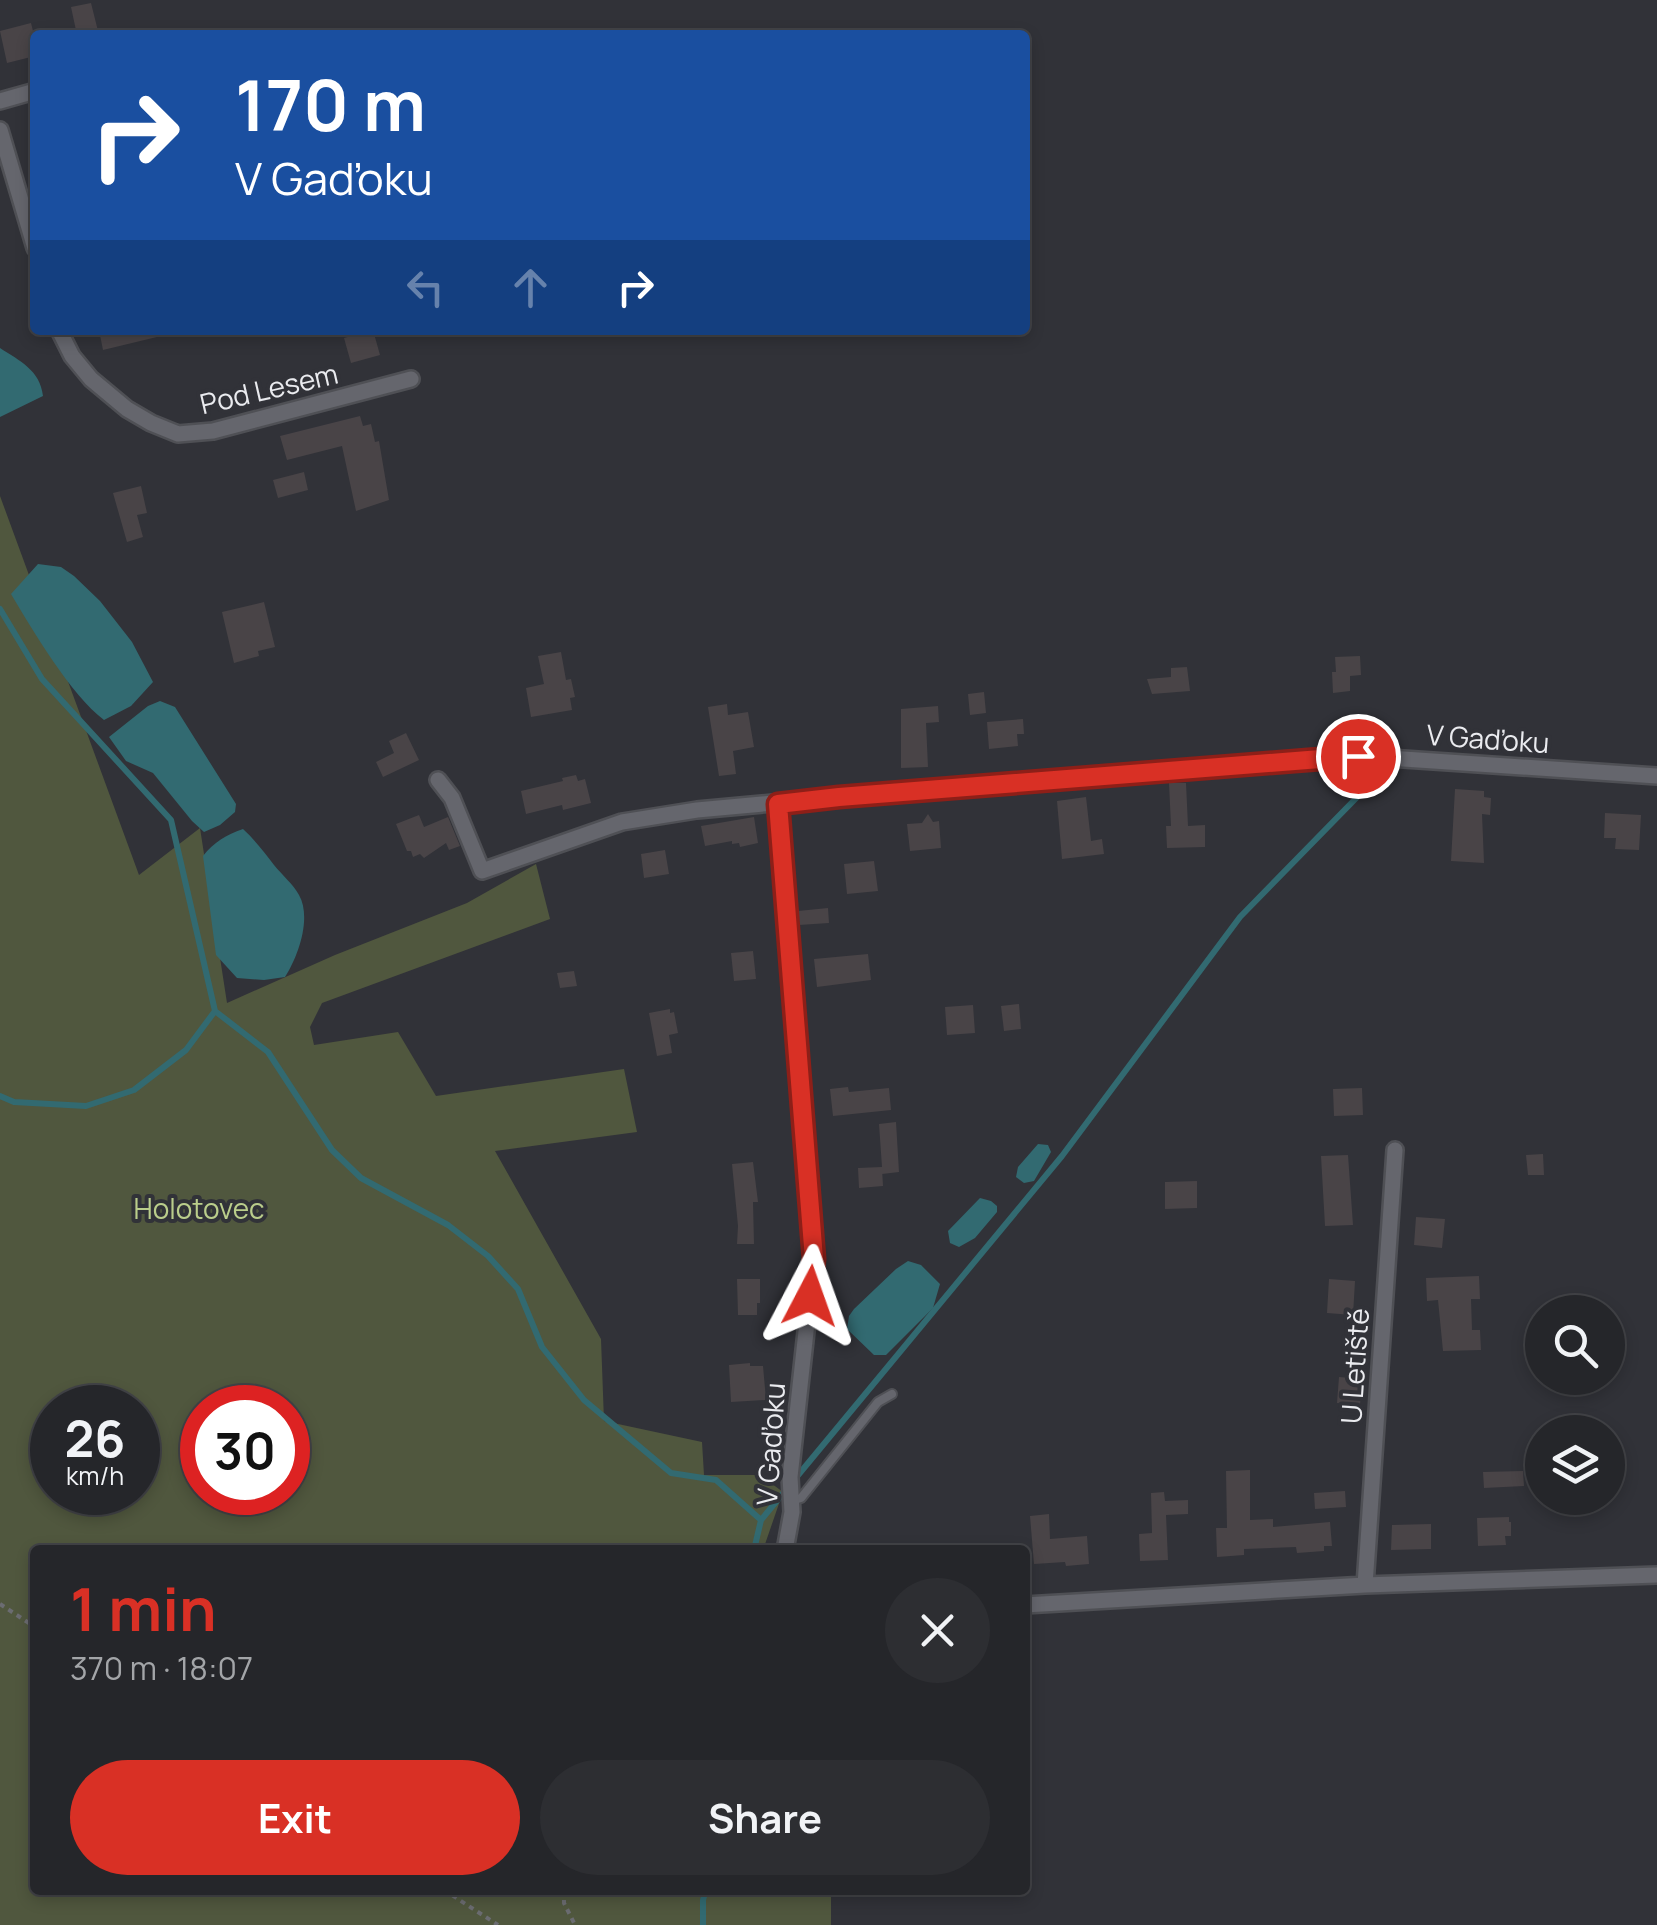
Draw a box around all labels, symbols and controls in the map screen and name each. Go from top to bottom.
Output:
text: 170 m [235,56,426,152]
icon: right [70,70,200,200]
text: V Gaďoku [235,147,433,209]
icon: left [398,260,453,315]
icon: ahead [503,260,558,315]
icon: right [608,260,663,315]
street label: Pod Lesem [196,354,342,422]
pin [1316,714,1401,799]
street label: V Gaďoku [1425,715,1551,761]
icon: arrive [1331,729,1386,784]
park label: Holotovec [133,1189,265,1227]
position arrow [758,1244,862,1348]
map controls [1525,1295,1625,1515]
button: search [1525,1295,1625,1395]
street label: U Letiště [1331,1307,1377,1425]
street label: V Gaďoku [747,1381,793,1507]
speed limit sign: 30 [180,1385,310,1515]
text: 26 [65,1404,125,1472]
button: layers [1525,1415,1625,1515]
text: km/h [66,1458,124,1493]
text: 1 min [70,1567,217,1649]
button: close [885,1578,990,1683]
text: 370 m · 18:07 [70,1646,253,1690]
button: Exit [70,1760,520,1875]
button: Share [540,1760,990,1875]

